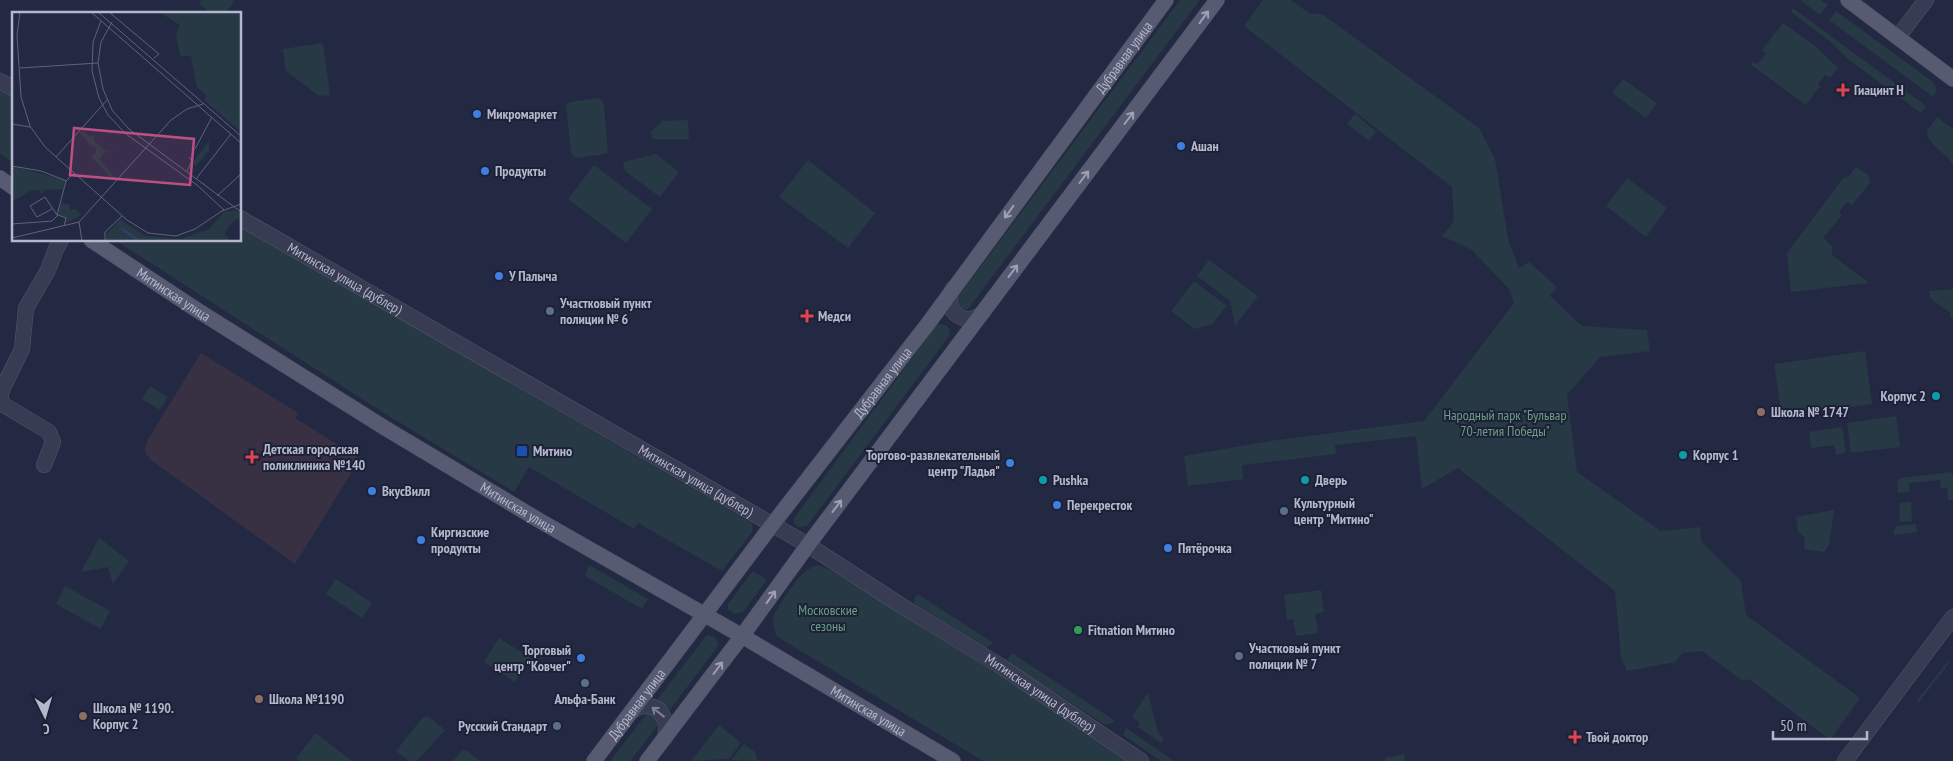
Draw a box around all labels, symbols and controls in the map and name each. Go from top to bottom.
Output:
one-way arrow [1199,11,1210,24]
inset map [12,12,241,241]
street label: Дубравная улица [1092,18,1156,97]
place label: Гиацинт Н [1854,81,1904,99]
marker: Гиацинт Н [1836,83,1850,97]
place label: Микромаркет [487,105,557,123]
marker: Микромаркет [471,108,483,120]
one-way arrow [1123,112,1134,125]
place label: Ашан [1190,137,1219,155]
marker: Ашан [1175,140,1187,152]
place label: Продукты [495,162,546,180]
marker: Продукты [479,165,491,177]
one-way arrow [1079,170,1089,184]
one-way arrow [1004,205,1014,219]
street label: Митинская улица (дублер) [284,238,406,319]
street label: Митинская улица [133,264,214,325]
one-way arrow [1008,265,1019,278]
place label: У Палыча [508,267,557,285]
marker: У Палыча [493,270,505,282]
place label: Участковый пункт полиции № 6 [559,294,652,328]
marker: Участковый пункт полиции № 6 [544,305,556,317]
place label: Медси [818,307,851,325]
marker: Медси [800,309,814,323]
street label: Дубравная улица [849,343,916,421]
place label: Корпус 2 [1881,387,1926,405]
marker: Корпус 2 [1930,390,1942,402]
place label: Школа № 1747 [1771,403,1849,421]
park label: Народный парк "Бульвар 70-летия Победы" [1443,406,1567,440]
marker: Школа № 1747 [1755,406,1767,418]
place label: Детская городская поликлиника №140 [263,440,366,474]
street label: Митинская улица (дублер) [635,440,757,521]
place label: Митино [533,442,572,460]
marker: Митино [515,444,529,458]
place label: Торгово-развлекательный центр "Ладья" [866,446,1000,480]
place label: Корпус 1 [1693,446,1738,464]
marker: Корпус 1 [1677,449,1689,461]
marker: Детская городская поликлиника №140 [245,450,259,464]
marker: Торгово-развлекательный центр "Ладья" [1004,457,1016,469]
place label: Pushka [1053,471,1089,489]
place label: Дверь [1315,471,1347,489]
marker: Pushka [1037,474,1049,486]
marker: Дверь [1299,474,1311,486]
street label: Митинская улица [477,478,559,537]
place label: ВкусВилл [382,482,430,500]
marker: ВкусВилл [366,485,378,497]
place label: Культурный центр "Митино" [1294,494,1374,528]
place label: Перекресток [1067,496,1132,514]
one-way arrow [832,499,842,513]
marker: Перекресток [1051,499,1063,511]
marker: Культурный центр "Митино" [1278,505,1290,517]
place label: Киргизские продукты [431,523,489,557]
marker: Киргизские продукты [415,534,427,546]
place label: Пятёрочка [1178,539,1232,557]
marker: Пятёрочка [1162,542,1174,554]
one-way arrow [765,590,776,604]
park label: Московские сезоны [798,601,858,635]
place label: Fitnation Митино [1088,621,1175,639]
marker: Fitnation Митино [1072,624,1084,636]
place label: Участковый пункт полиции № 7 [1248,639,1341,673]
place label: Торговый центр "Ковчег" [494,641,571,675]
street label: Митинская улица (дублер) [982,650,1100,737]
marker: Участковый пункт полиции № 7 [1233,650,1245,662]
marker: Торговый центр "Ковчег" [575,652,587,664]
one-way arrow [713,661,723,675]
street label: Дубравная улица [604,665,669,744]
marker: Альфа-Банк [579,677,591,689]
street label: Митинская улица [827,681,909,740]
place label: Школа №1190 [269,690,344,708]
place label: Альфа-Банк [554,690,616,708]
north arrow [20,691,70,741]
marker: Школа №1190 [253,693,265,705]
place label: Школа № 1190. Корпус 2 [93,699,174,733]
one-way arrow [651,707,665,717]
scale bar [1773,708,1867,740]
marker: Школа № 1190. Корпус 2 [77,710,89,722]
text: 50 m [1780,716,1806,735]
place label: Русский Стандарт [458,717,547,735]
text: С [42,720,50,738]
marker: Русский Стандарт [551,720,563,732]
place label: Твой доктор [1586,728,1648,746]
marker: Твой доктор [1568,730,1582,744]

